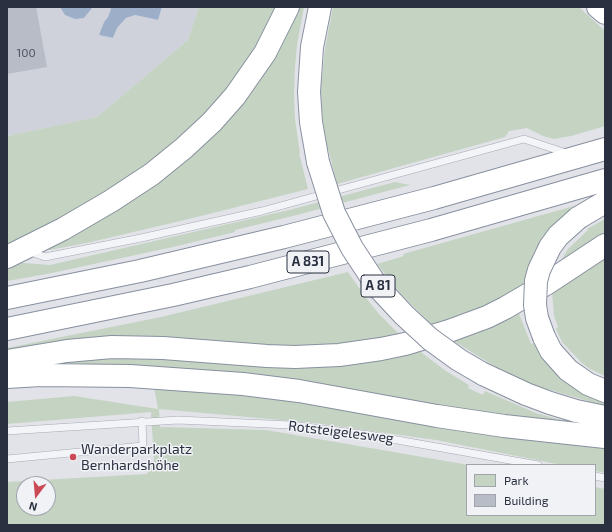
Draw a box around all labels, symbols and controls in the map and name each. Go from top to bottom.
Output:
house number: 100 [16,46,36,60]
road number: A 831 [287,251,329,273]
road number: A 81 [361,275,395,297]
street label: Rotsteigelesweg [287,417,395,447]
place label: Wanderparkplatz Bernhardshöhe [81,441,192,474]
marker: Wanderparkplatz Bernhardshöhe [68,452,78,462]
legend [466,464,596,516]
text: Park [504,473,529,487]
north arrow [16,476,56,516]
text: Building [504,493,548,507]
text: N [27,500,38,514]

